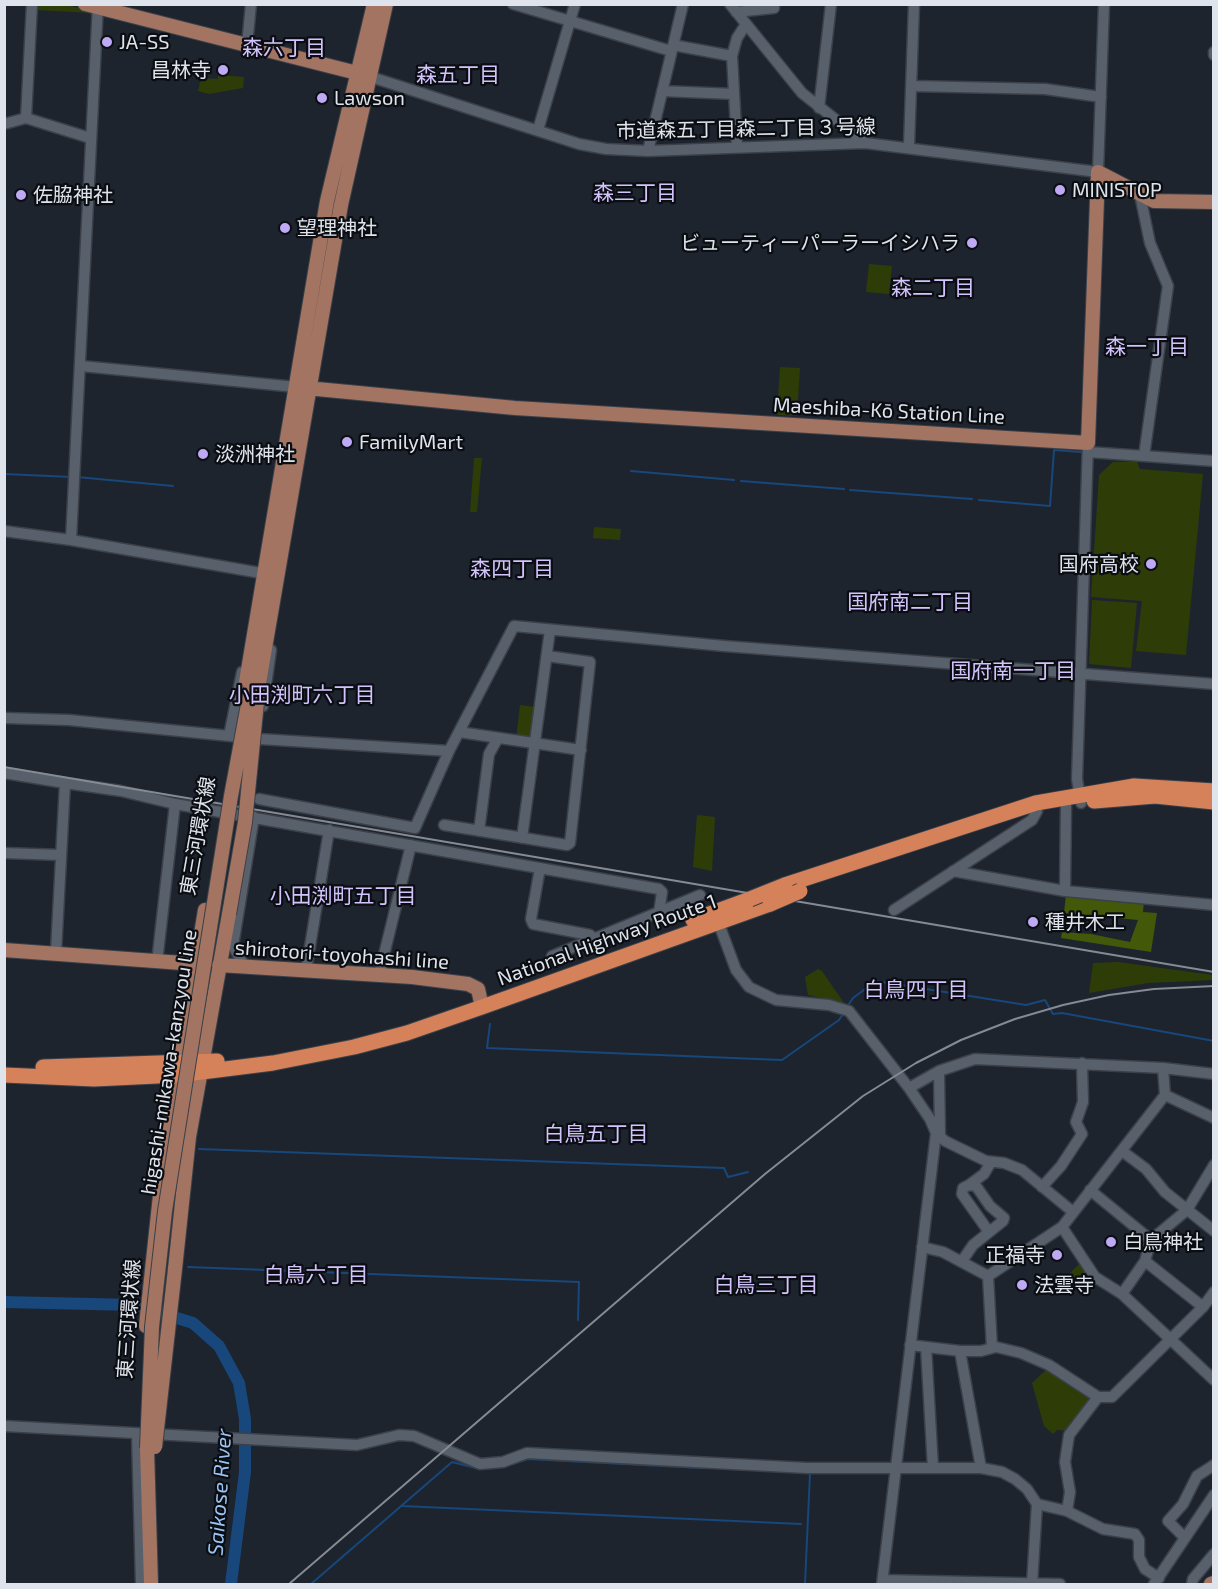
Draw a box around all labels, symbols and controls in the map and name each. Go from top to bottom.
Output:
place label: JA-SS [119,30,169,54]
marker: JA-SS [100,35,114,49]
district label: 森六丁目 [242,35,326,61]
place label: 昌林寺 [151,58,211,82]
district label: 森五丁目 [416,62,500,88]
marker: 昌林寺 [216,63,230,77]
place label: Lawson [334,86,405,110]
marker: Lawson [315,91,329,105]
street label: 市道森五丁目森二丁目３号線 [616,115,876,143]
place label: MINISTOP [1072,178,1162,202]
district label: 森三丁目 [593,180,677,206]
place label: 佐脇神社 [33,183,113,207]
marker: MINISTOP [1053,183,1067,197]
marker: 佐脇神社 [14,188,28,202]
place label: 望理神社 [297,216,377,240]
marker: 望理神社 [278,221,292,235]
place label: ビューティーパーラーイシハラ [680,231,960,255]
marker: ビューティーパーラーイシハラ [965,236,979,250]
district label: 森二丁目 [891,275,975,301]
district label: 森一丁目 [1105,334,1189,360]
street label: Maeshiba-Kō Station Line [773,393,1005,429]
place label: FamilyMart [359,430,463,454]
marker: FamilyMart [340,435,354,449]
place label: 淡洲神社 [215,442,295,466]
marker: 淡洲神社 [196,447,210,461]
place label: 国府高校 [1059,552,1139,576]
district label: 森四丁目 [470,556,554,582]
marker: 国府高校 [1144,557,1158,571]
district label: 国府南二丁目 [847,589,973,615]
district label: 国府南一丁目 [950,658,1076,684]
district label: 小田渕町六丁目 [229,682,375,708]
street label: 東三河環状線 [176,775,220,897]
district label: 小田渕町五丁目 [270,883,416,909]
street label: National Highway Route 1 [494,889,720,991]
place label: 種井木工 [1045,910,1125,934]
marker: 種井木工 [1026,915,1040,929]
street label: higashi-mikawa-kanzyou line [136,928,202,1196]
street label: shirotori-toyohashi line [234,936,450,974]
district label: 白鳥四丁目 [864,977,968,1003]
district label: 白鳥五丁目 [544,1121,648,1147]
place label: 白鳥神社 [1123,1230,1203,1254]
marker: 白鳥神社 [1104,1235,1118,1249]
place label: 正福寺 [985,1243,1045,1267]
marker: 正福寺 [1050,1248,1064,1262]
street label: 東三河環状線 [113,1258,145,1380]
district label: 白鳥六丁目 [264,1262,368,1288]
district label: 白鳥三丁目 [714,1272,818,1298]
place label: 法雲寺 [1034,1273,1094,1297]
marker: 法雲寺 [1015,1278,1029,1292]
water label: Saikose River [203,1428,237,1556]

